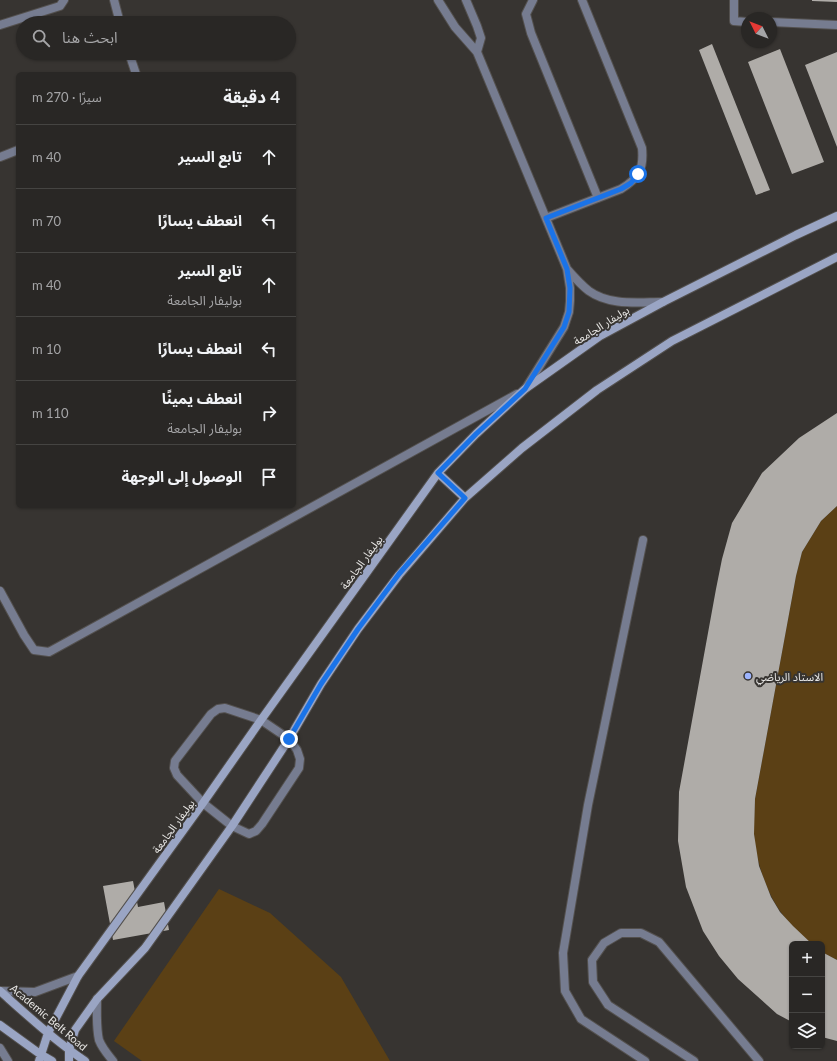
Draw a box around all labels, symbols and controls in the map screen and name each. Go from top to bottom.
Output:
north arrow [741,12,777,48]
search box [16,16,296,60]
icon: search [30,27,52,49]
text: ابحث هنا [62,28,118,46]
text: 4 دقيقة [223,86,280,107]
text: سيرًا · 270 m [32,89,102,105]
icon: ahead [258,146,280,168]
text: تابع السير [178,147,242,165]
text: 40 m [32,149,61,165]
route start [629,165,647,183]
icon: left [258,210,280,232]
text: انعطف يسارًا [158,211,242,229]
text: 70 m [32,213,61,229]
text: تابع السير [178,261,242,279]
icon: ahead [258,274,280,296]
text: 40 m [32,277,61,293]
text: بوليفار الجامعة [167,292,242,308]
street label: بوليفار الجامعة [571,303,632,348]
icon: left [258,338,280,360]
text: انعطف يسارًا [158,339,242,357]
text: 10 m [32,341,61,357]
text: انعطف يمينًا [162,389,242,407]
icon: right [258,402,280,424]
text: 110 m [32,405,69,421]
text: بوليفار الجامعة [167,420,242,436]
icon: arrive [258,466,280,488]
text: الوصول إلى الوجهة [121,467,242,485]
street label: بوليفار الجامعة [337,533,386,592]
place label: الاستاد الرياضي [756,670,823,686]
marker: الاستاد الرياضي [743,671,753,681]
route end [280,730,298,748]
street label: بوليفار الجامعة [149,797,198,856]
map controls [789,941,825,1049]
button: + [789,941,825,977]
button: − [789,977,825,1013]
street label: Academic Belt Road [8,981,90,1053]
button: layers [789,1013,825,1049]

